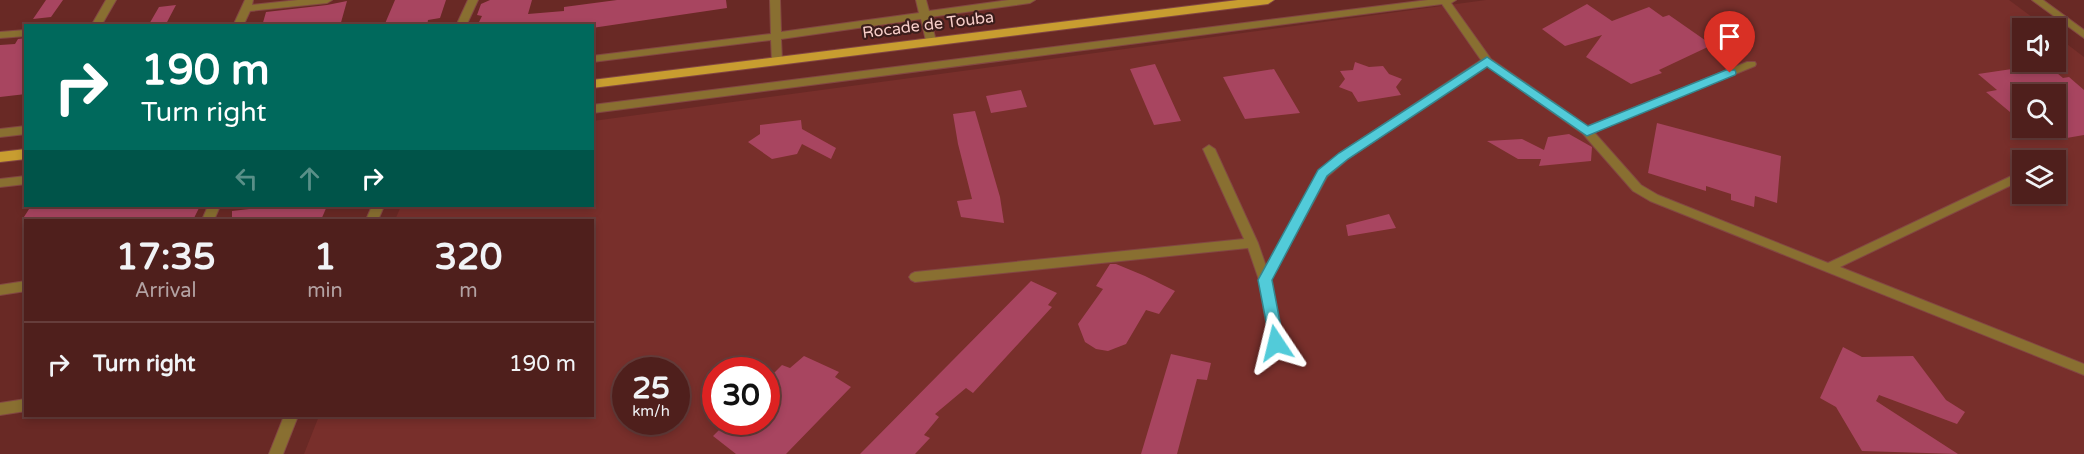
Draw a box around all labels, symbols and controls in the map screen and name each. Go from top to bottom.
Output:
street label: Rocade de Touba [861,7,995,43]
pin [1704,11,1755,73]
map controls [2012,18,2066,204]
button: sound [2012,18,2066,72]
icon: arrive [1713,20,1746,53]
text: 190 m [141,45,270,96]
icon: right [42,48,120,126]
button: search [2012,84,2066,138]
text: Turn right [141,96,267,129]
button: layers [2012,150,2066,204]
icon: left [230,162,263,195]
icon: ahead [293,162,326,195]
icon: right [356,162,389,195]
text: 17:35 [116,236,216,279]
text: 1 [314,236,336,279]
text: 320 [434,236,502,279]
text: Arrival [135,279,197,303]
text: min [307,279,343,303]
text: m [459,279,478,303]
position arrow [1244,311,1308,375]
icon: right [42,348,75,381]
text: Turn right [93,351,195,377]
text: 190 m [509,351,576,377]
speed limit sign: 30 [702,357,780,435]
text: 25 [632,370,670,407]
text: km/h [632,402,670,420]

